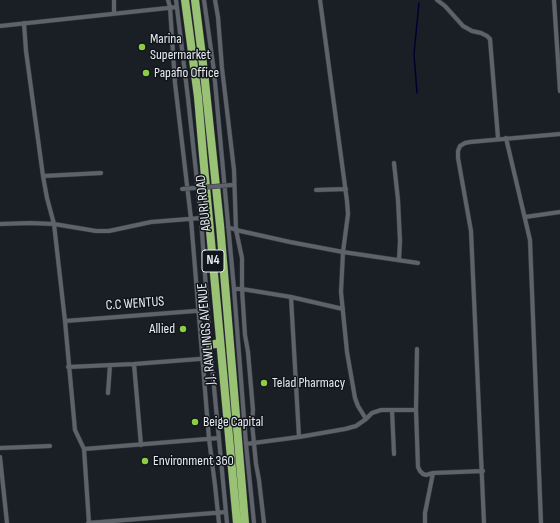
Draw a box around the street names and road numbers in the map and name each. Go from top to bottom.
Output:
street label: ABURI ROAD [193,174,215,232]
road number: N4 [202,250,224,272]
street label: J.J. RAWLINGS AVENUE [194,282,220,386]
street label: C.C WENTUS [105,294,165,314]

